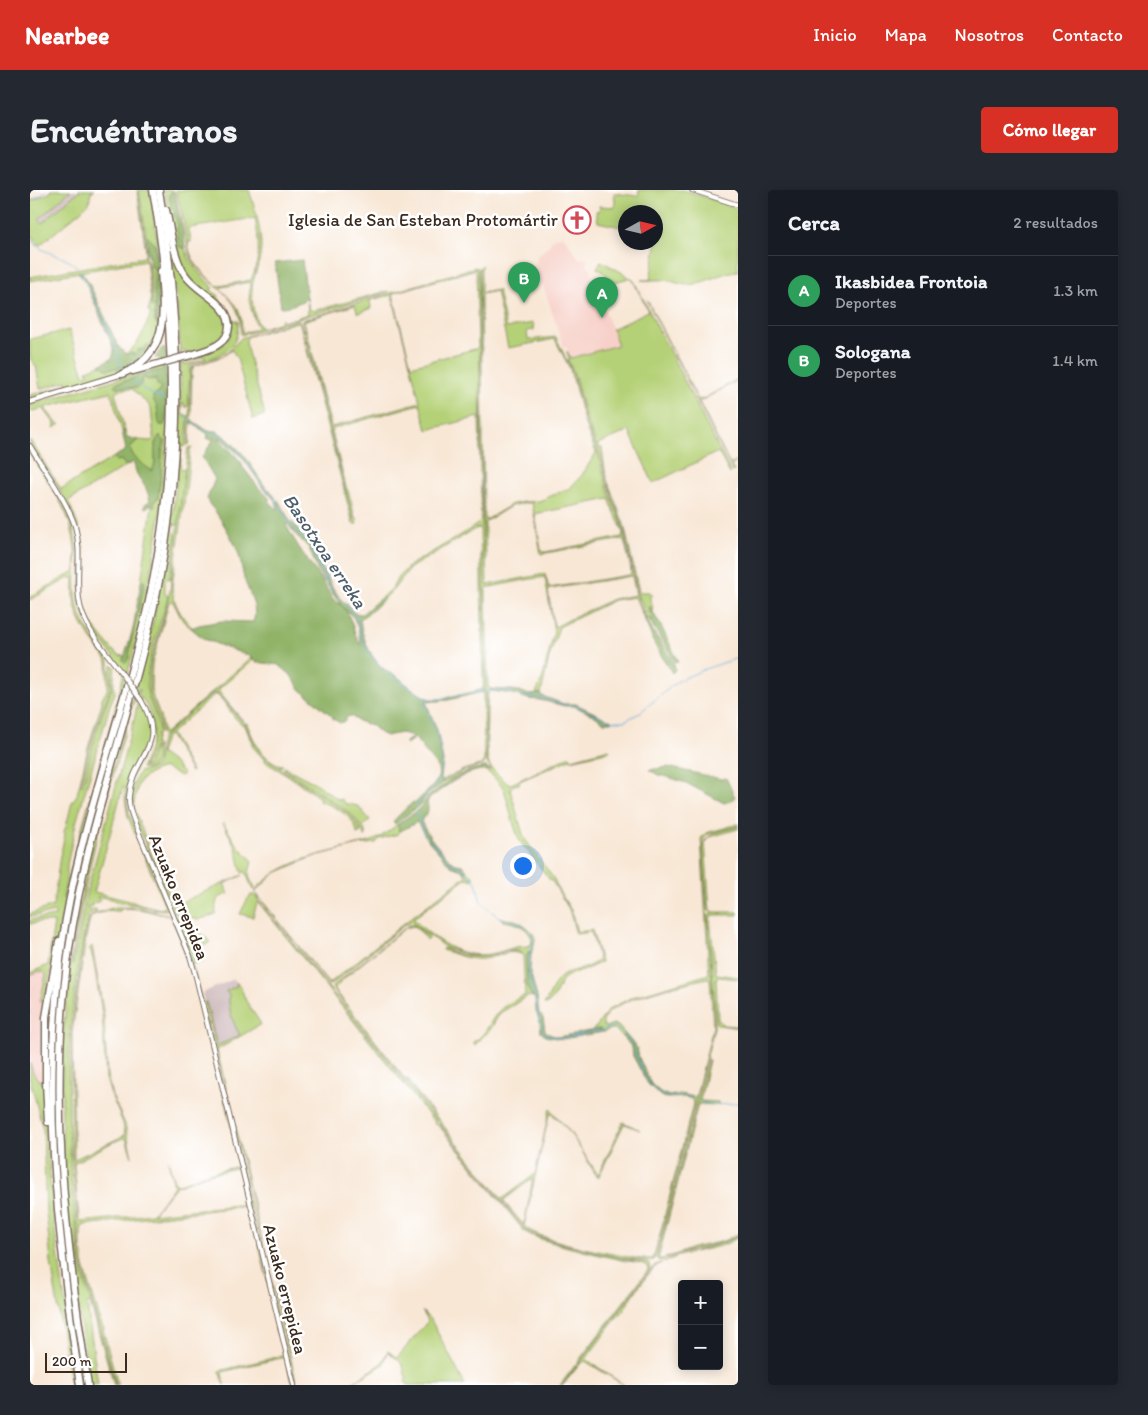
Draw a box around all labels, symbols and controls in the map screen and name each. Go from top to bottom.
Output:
text: Nearbee [25,21,109,50]
text: Inicio [813,24,857,46]
text: Mapa [885,24,927,46]
text: Nosotros [955,24,1024,46]
text: Contacto [1052,24,1123,46]
button: Cómo llegar [981,107,1118,153]
text: Encuéntranos [30,109,238,151]
church icon: Iglesia de San Esteban Protomártir [562,205,592,235]
north arrow [618,205,663,250]
place label: Iglesia de San Esteban Protomártir [288,209,559,231]
text: Cerca [788,210,840,235]
text: 2 resultados [1013,213,1098,232]
pin: B [508,262,540,303]
text: Ikasbidea Frontoia [835,270,987,293]
pin: A [586,277,618,318]
text: A [799,281,809,300]
text: 1.3 km [1053,281,1098,300]
text: Deportes [835,293,897,312]
text: Sologana [835,340,911,363]
text: B [799,351,809,370]
text: 1.4 km [1052,351,1098,370]
text: Deportes [835,363,897,382]
water label: Basotxoa erreka [278,489,372,613]
street label: Azuako errepidea [144,831,214,963]
your location [510,853,536,879]
street label: Azuako errepidea [258,1222,312,1356]
map controls [678,1280,723,1370]
button: + [678,1280,723,1325]
button: − [678,1325,723,1370]
scale bar [45,1350,128,1373]
text: 200 m [52,1353,92,1370]

